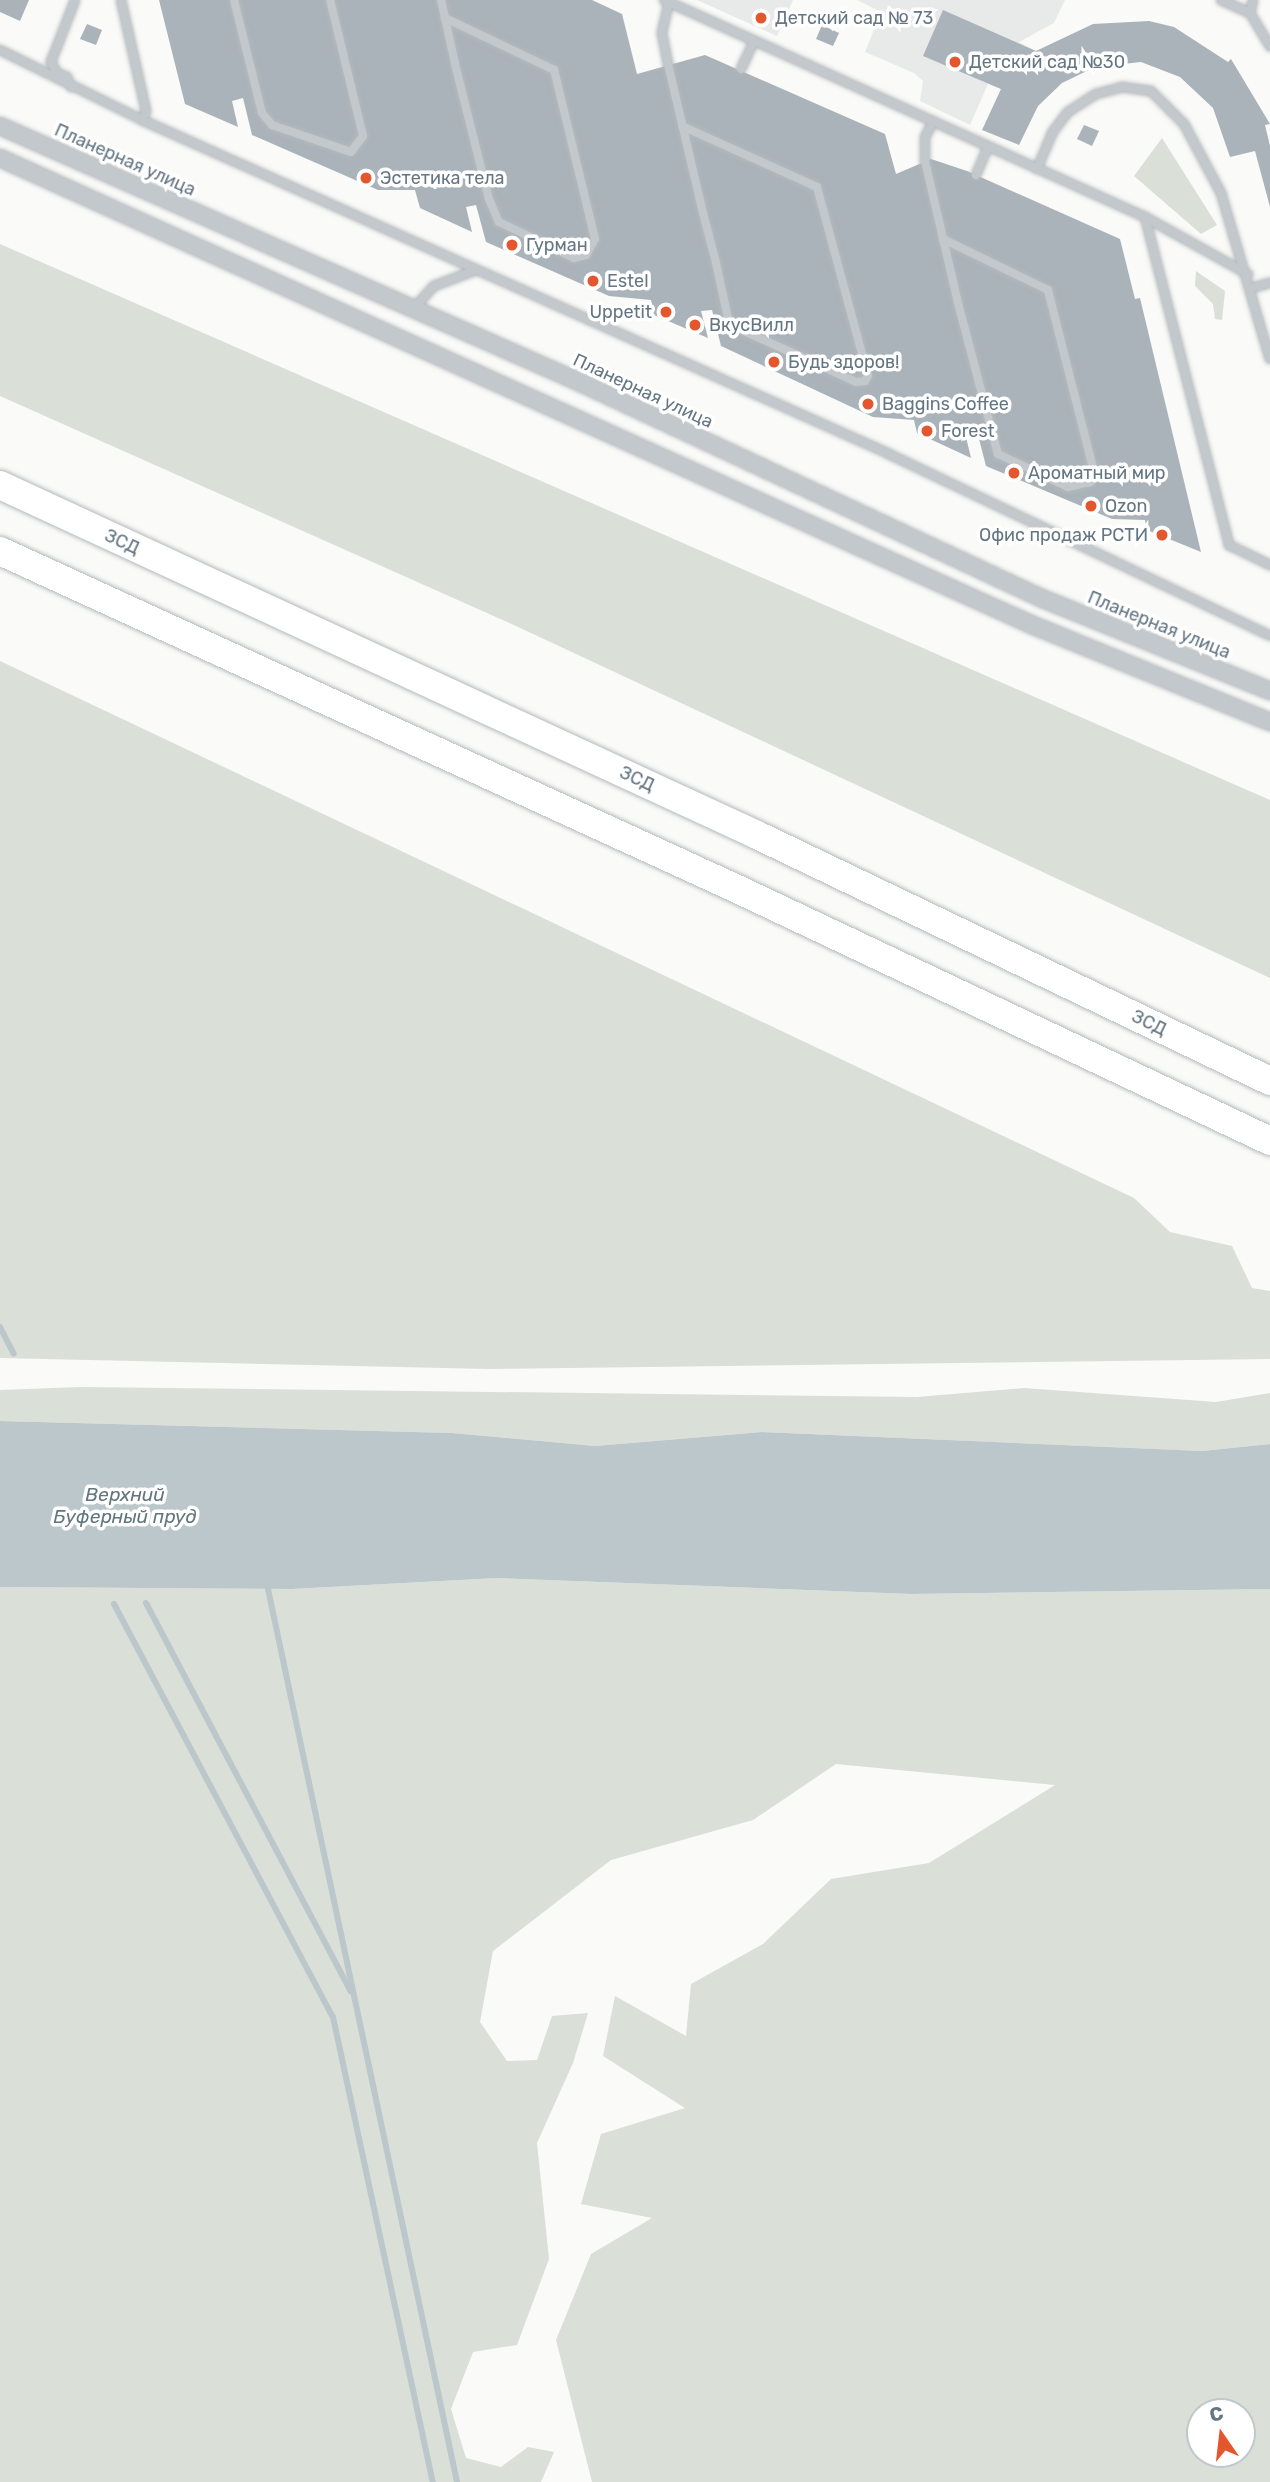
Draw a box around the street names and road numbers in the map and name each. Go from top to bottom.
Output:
street label: Планерная улица [51,119,199,201]
street label: Планерная улица [570,349,716,433]
street label: ЗСД [101,525,143,559]
street label: Планерная улица [1085,587,1233,663]
street label: ЗСД [616,762,658,796]
street label: ЗСД [1128,1005,1170,1041]

